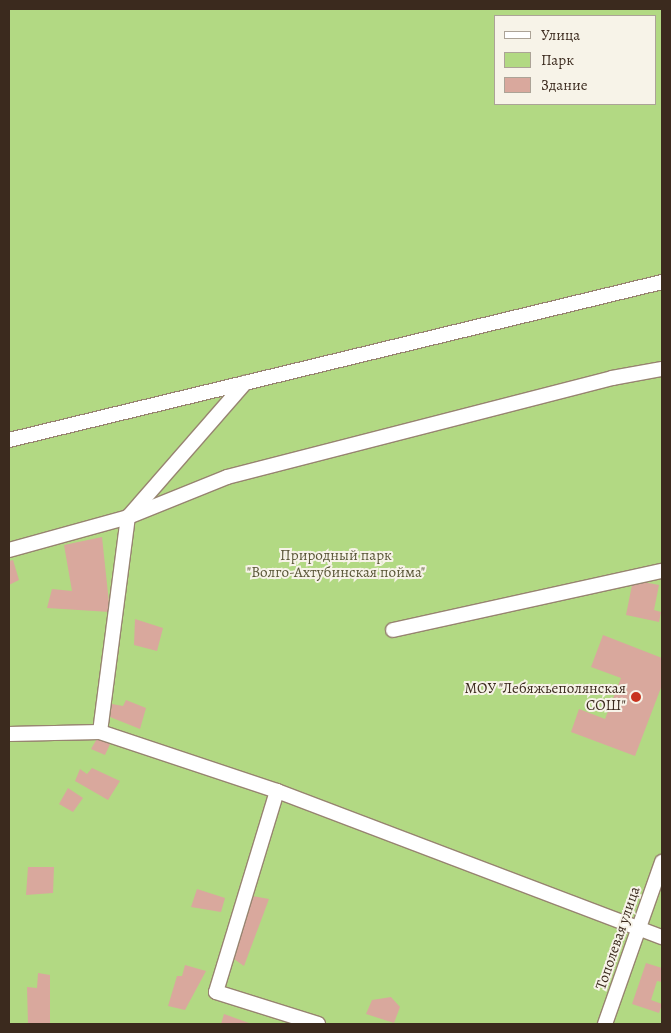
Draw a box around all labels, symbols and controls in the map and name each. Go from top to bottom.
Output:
legend [493,15,656,105]
text: Улица [541,25,580,45]
text: Парк [541,50,574,70]
text: Здание [541,75,588,95]
park label: Природный парк "Волго-Ахтубинская пойма" [247,546,425,581]
place label: МОУ "Лебяжьеполянская СОШ" [464,679,626,714]
marker: МОУ "Лебяжьеполянская СОШ" [630,691,642,703]
street label: Тополевая улица [592,884,644,992]

